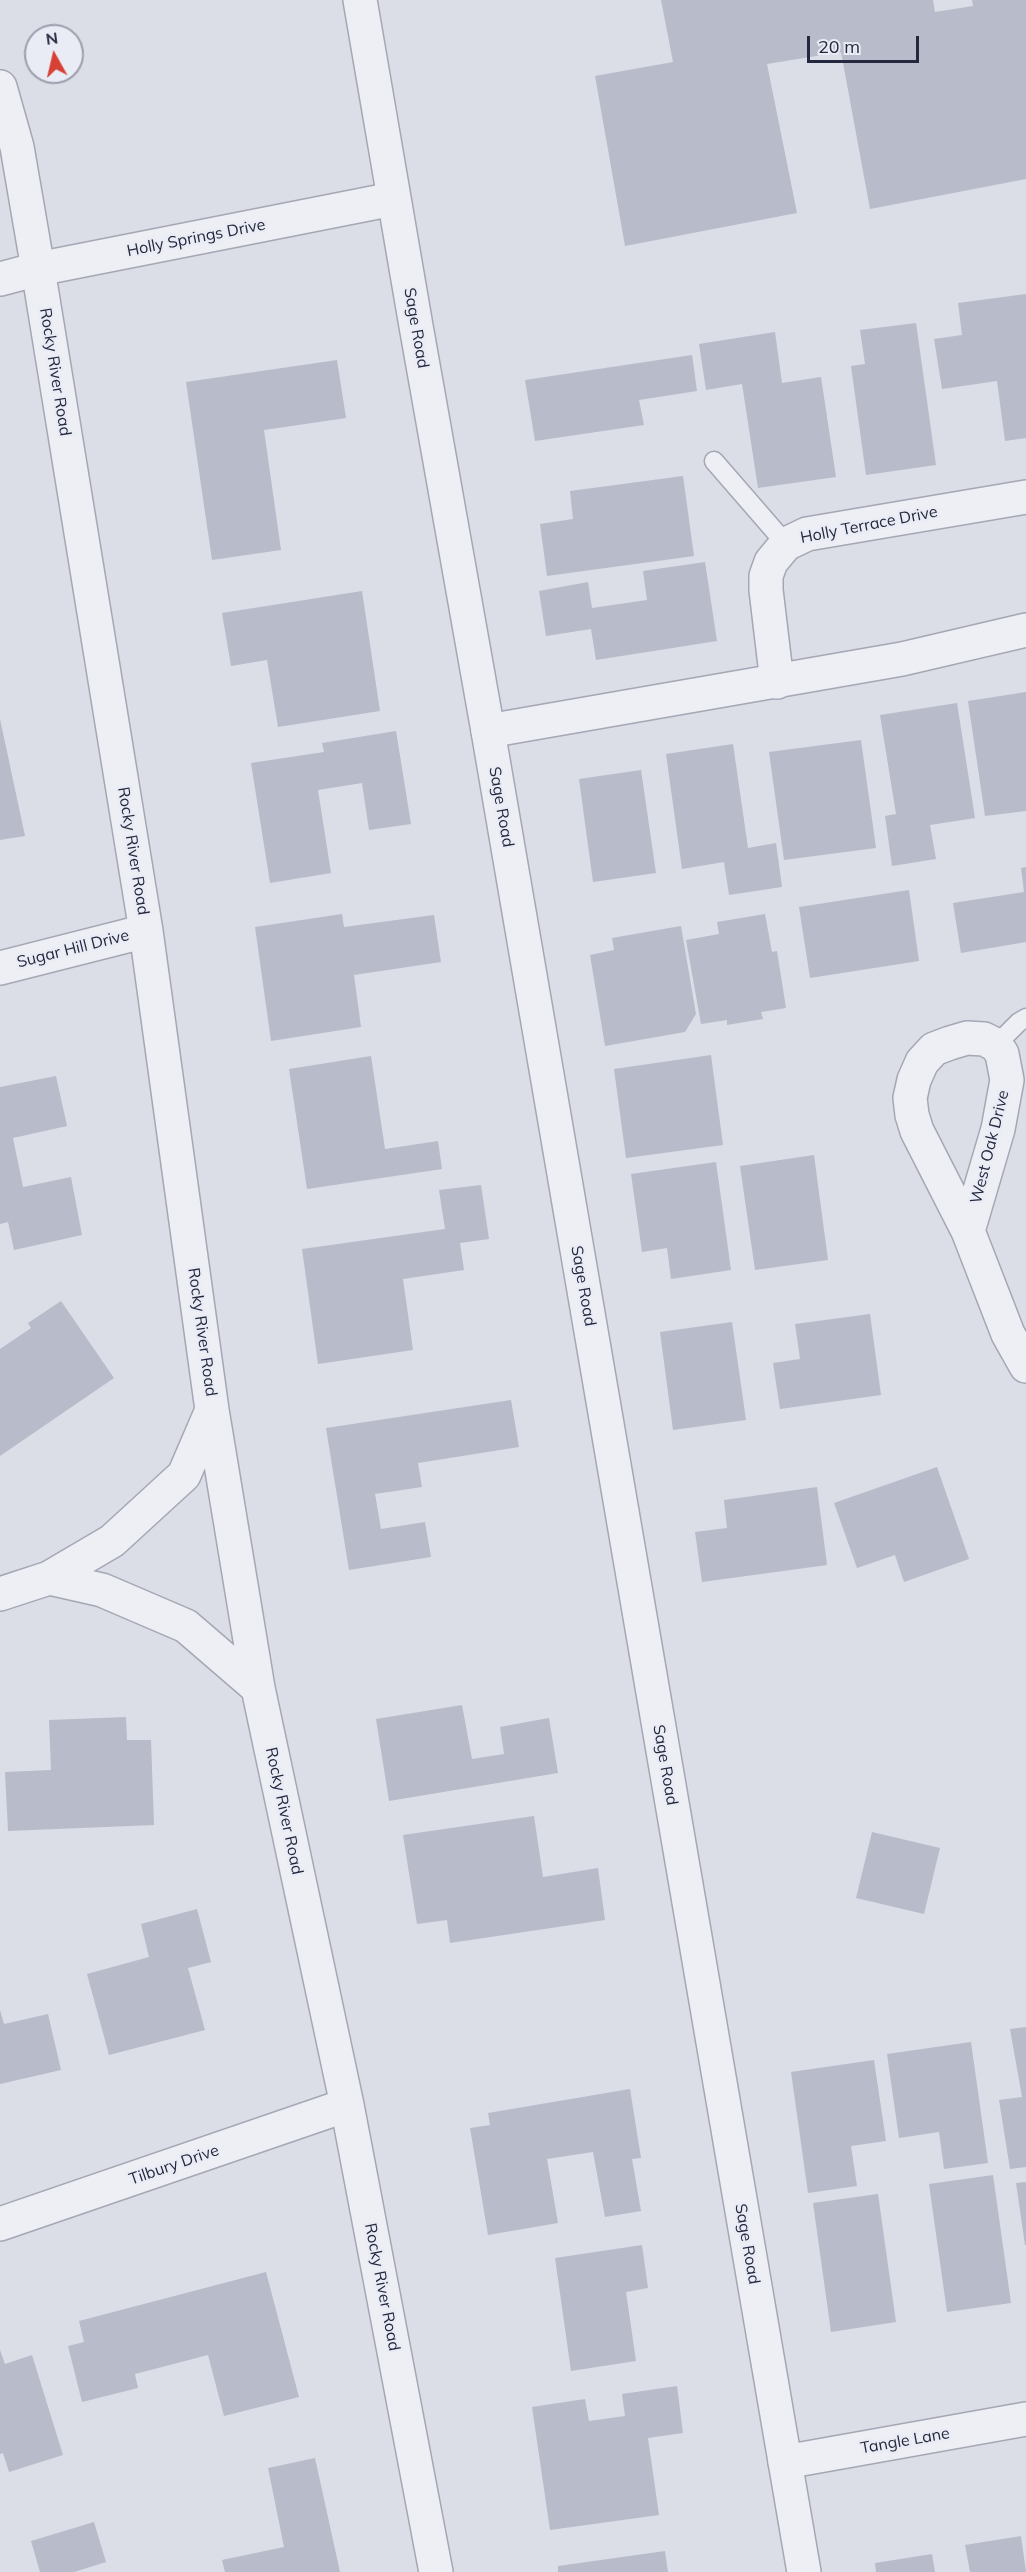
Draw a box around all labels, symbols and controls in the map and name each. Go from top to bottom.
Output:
north arrow [24,24,84,84]
scale bar [810,24,922,62]
text: N [44,27,59,49]
text: 20 m [818,35,860,58]
street label: Holly Springs Drive [125,215,267,261]
street label: Sage Road [399,286,433,370]
street label: Rocky River Road [35,306,75,438]
street label: Holly Terrace Drive [799,502,939,548]
street label: Sage Road [484,765,518,849]
street label: Rocky River Road [113,785,153,917]
street label: Sugar Hill Drive [15,926,131,972]
street label: West Oak Drive [967,1088,1013,1206]
street label: Sage Road [566,1244,600,1328]
street label: Rocky River Road [183,1266,221,1398]
street label: Sage Road [648,1723,682,1807]
street label: Rocky River Road [261,1746,307,1876]
street label: Tilbury Drive [127,2141,221,2189]
street label: Sage Road [730,2202,764,2286]
street label: Rocky River Road [360,2221,404,2353]
street label: Tangle Lane [859,2424,951,2458]

